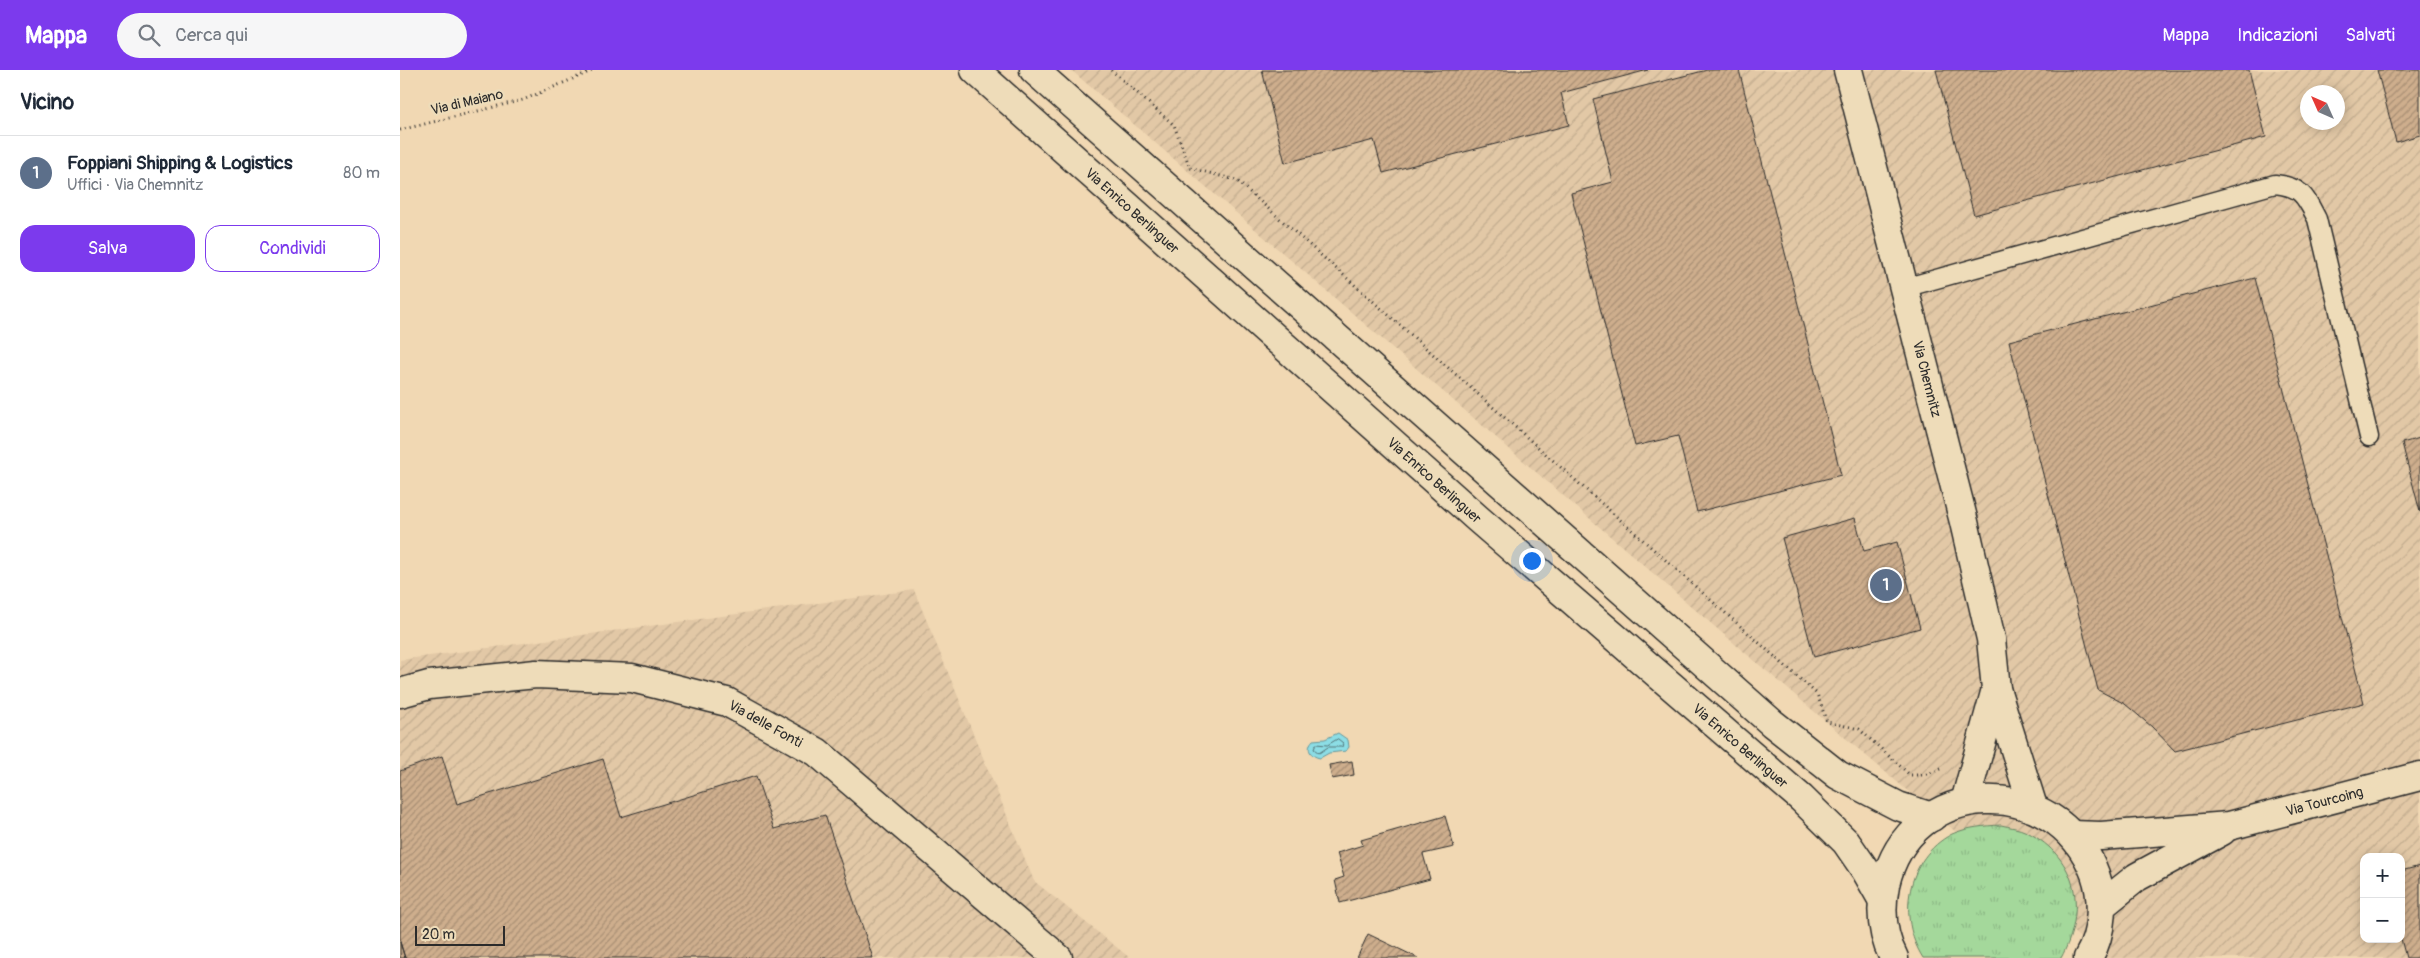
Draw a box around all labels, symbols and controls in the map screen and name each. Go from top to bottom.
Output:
search box [117,13,467,58]
text: Mappa [25,21,87,50]
icon: search [135,21,163,49]
text: Cerca qui [175,23,248,47]
text: Mappa [2162,24,2209,47]
text: Indicazioni [2237,24,2317,47]
text: Salvati [2345,24,2395,47]
street label: Via di Maiano [429,85,505,119]
north arrow [2300,85,2345,130]
text: Vicino [20,89,74,116]
text: Foppiani Shipping & Logistics [67,151,292,175]
text: 1 [33,163,39,183]
text: 80 m [343,163,380,183]
street label: Via Enrico Berlinguer [1082,164,1183,257]
text: Uffici · Via Chemnitz [67,175,203,195]
button: Salva [20,225,195,272]
button: Condividi [205,225,380,272]
street label: Via Chemnitz [1909,339,1945,419]
street label: Via Enrico Berlinguer [1384,434,1485,527]
your location [1519,548,1545,574]
pin: 1 [1870,566,1902,604]
street label: Via delle Fonti [726,696,806,751]
street label: Via Enrico Berlinguer [1689,700,1792,791]
street label: Via Tourcoing [2284,783,2365,819]
map controls [2360,853,2405,943]
button: + [2360,853,2405,898]
button: − [2360,898,2405,943]
scale bar [415,923,505,946]
text: 20 m [422,926,455,943]

